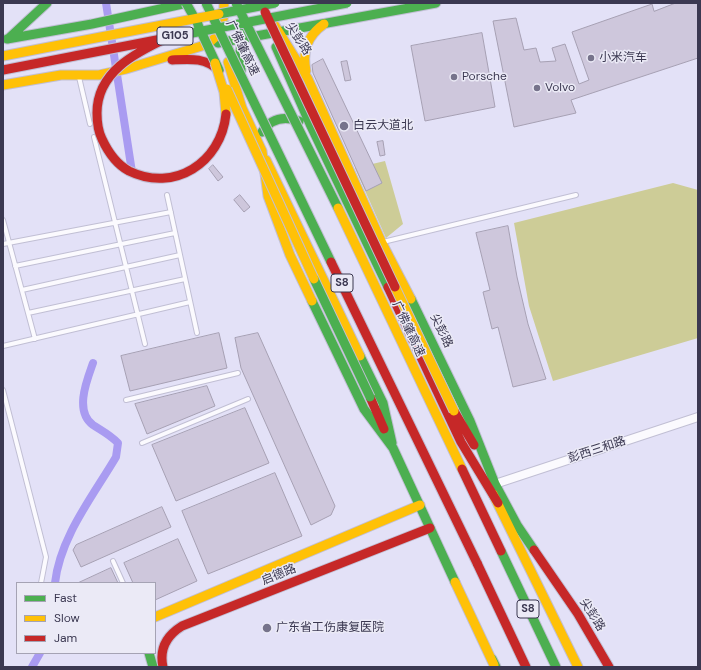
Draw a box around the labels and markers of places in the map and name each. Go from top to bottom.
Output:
place label: 小米汽车 [599,51,647,65]
marker: 小米汽车 [586,53,596,63]
place label: Porsche [462,70,507,84]
marker: Porsche [449,72,459,82]
place label: Volvo [545,81,575,95]
marker: Volvo [532,83,542,93]
place label: 白云大道北 [353,119,413,133]
marker: 白云大道北 [338,120,350,132]
place label: 广东省工伤康复医院 [276,621,384,635]
marker: 广东省工伤康复医院 [261,622,273,634]

